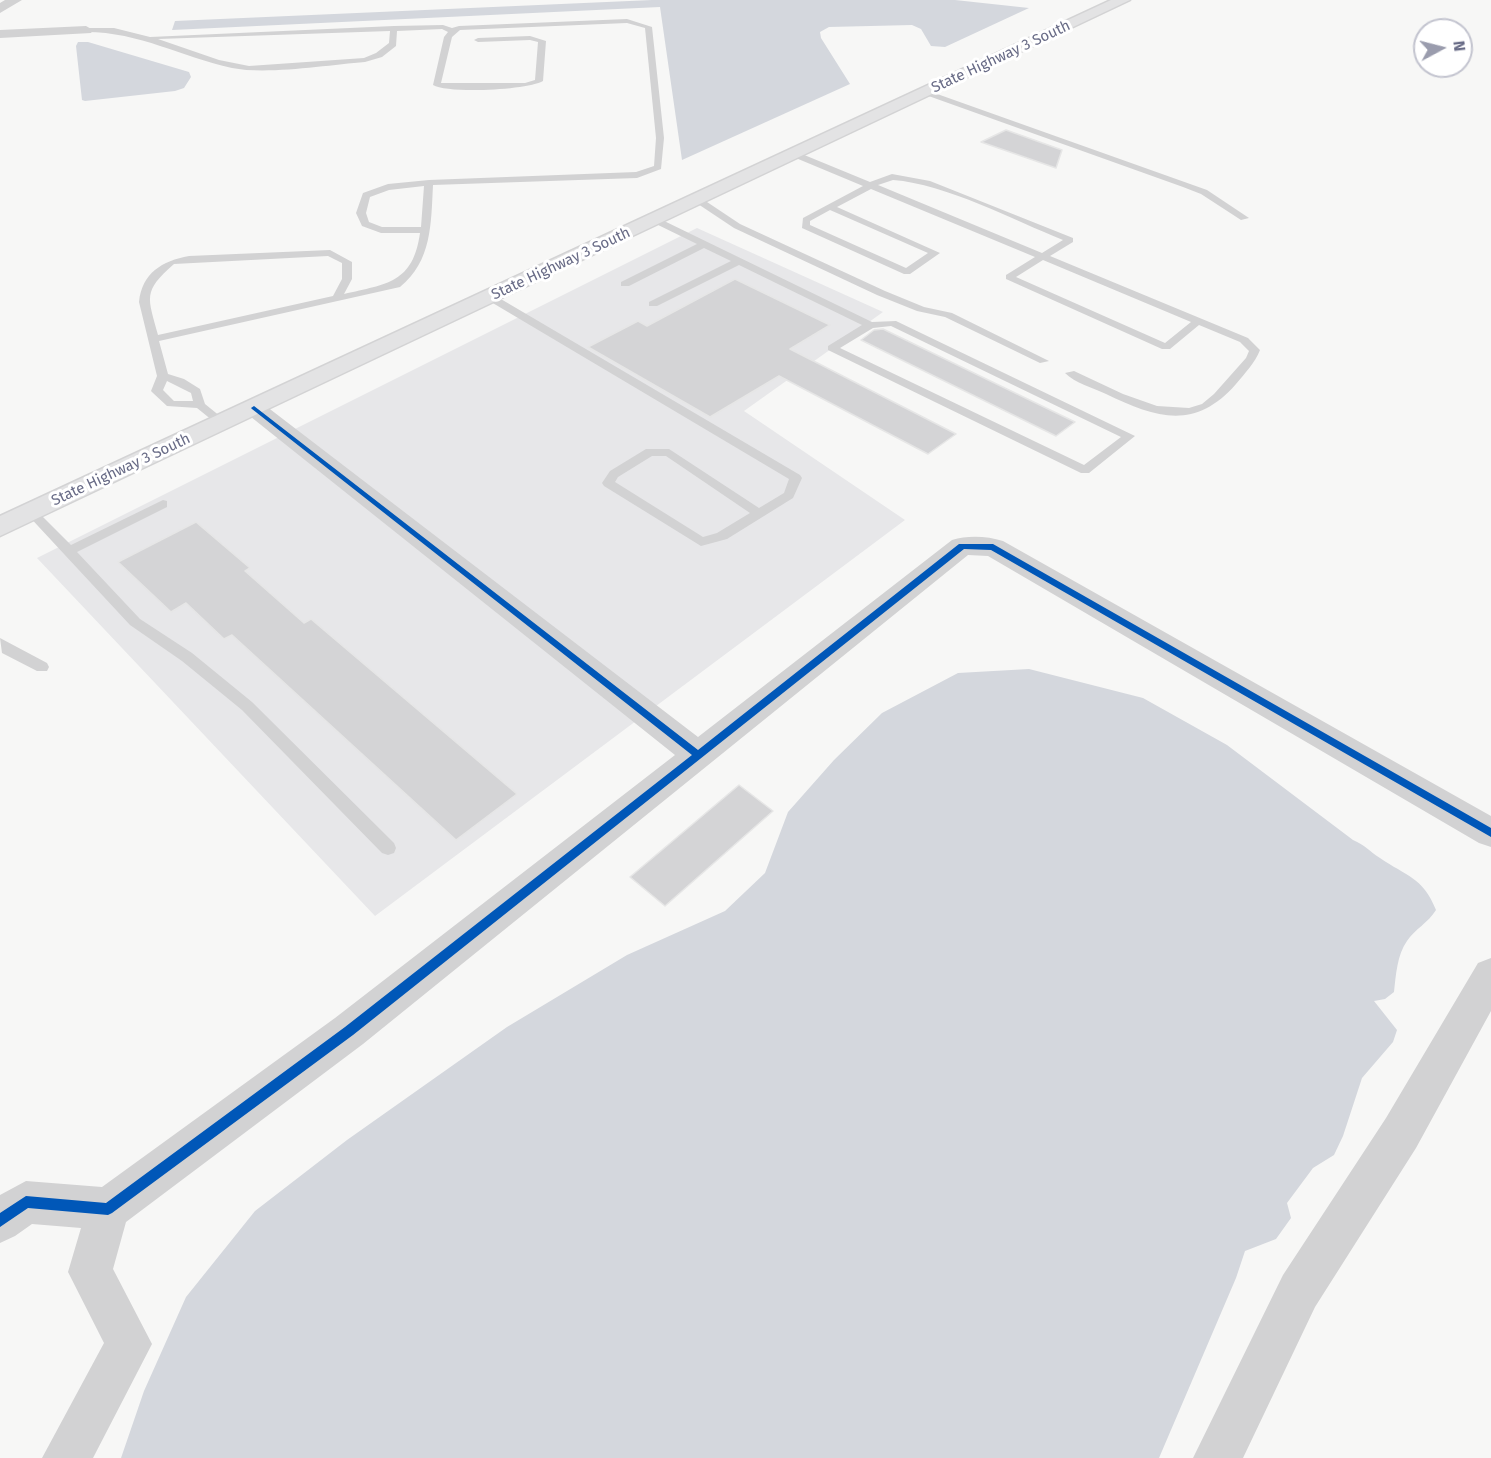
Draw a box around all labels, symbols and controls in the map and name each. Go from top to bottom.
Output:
street label: State Highway 3 South [929,17,1073,97]
north arrow [1413,18,1473,78]
text: N [1449,40,1469,52]
street label: State Highway 3 South [489,224,633,304]
street label: State Highway 3 South [49,430,193,510]

